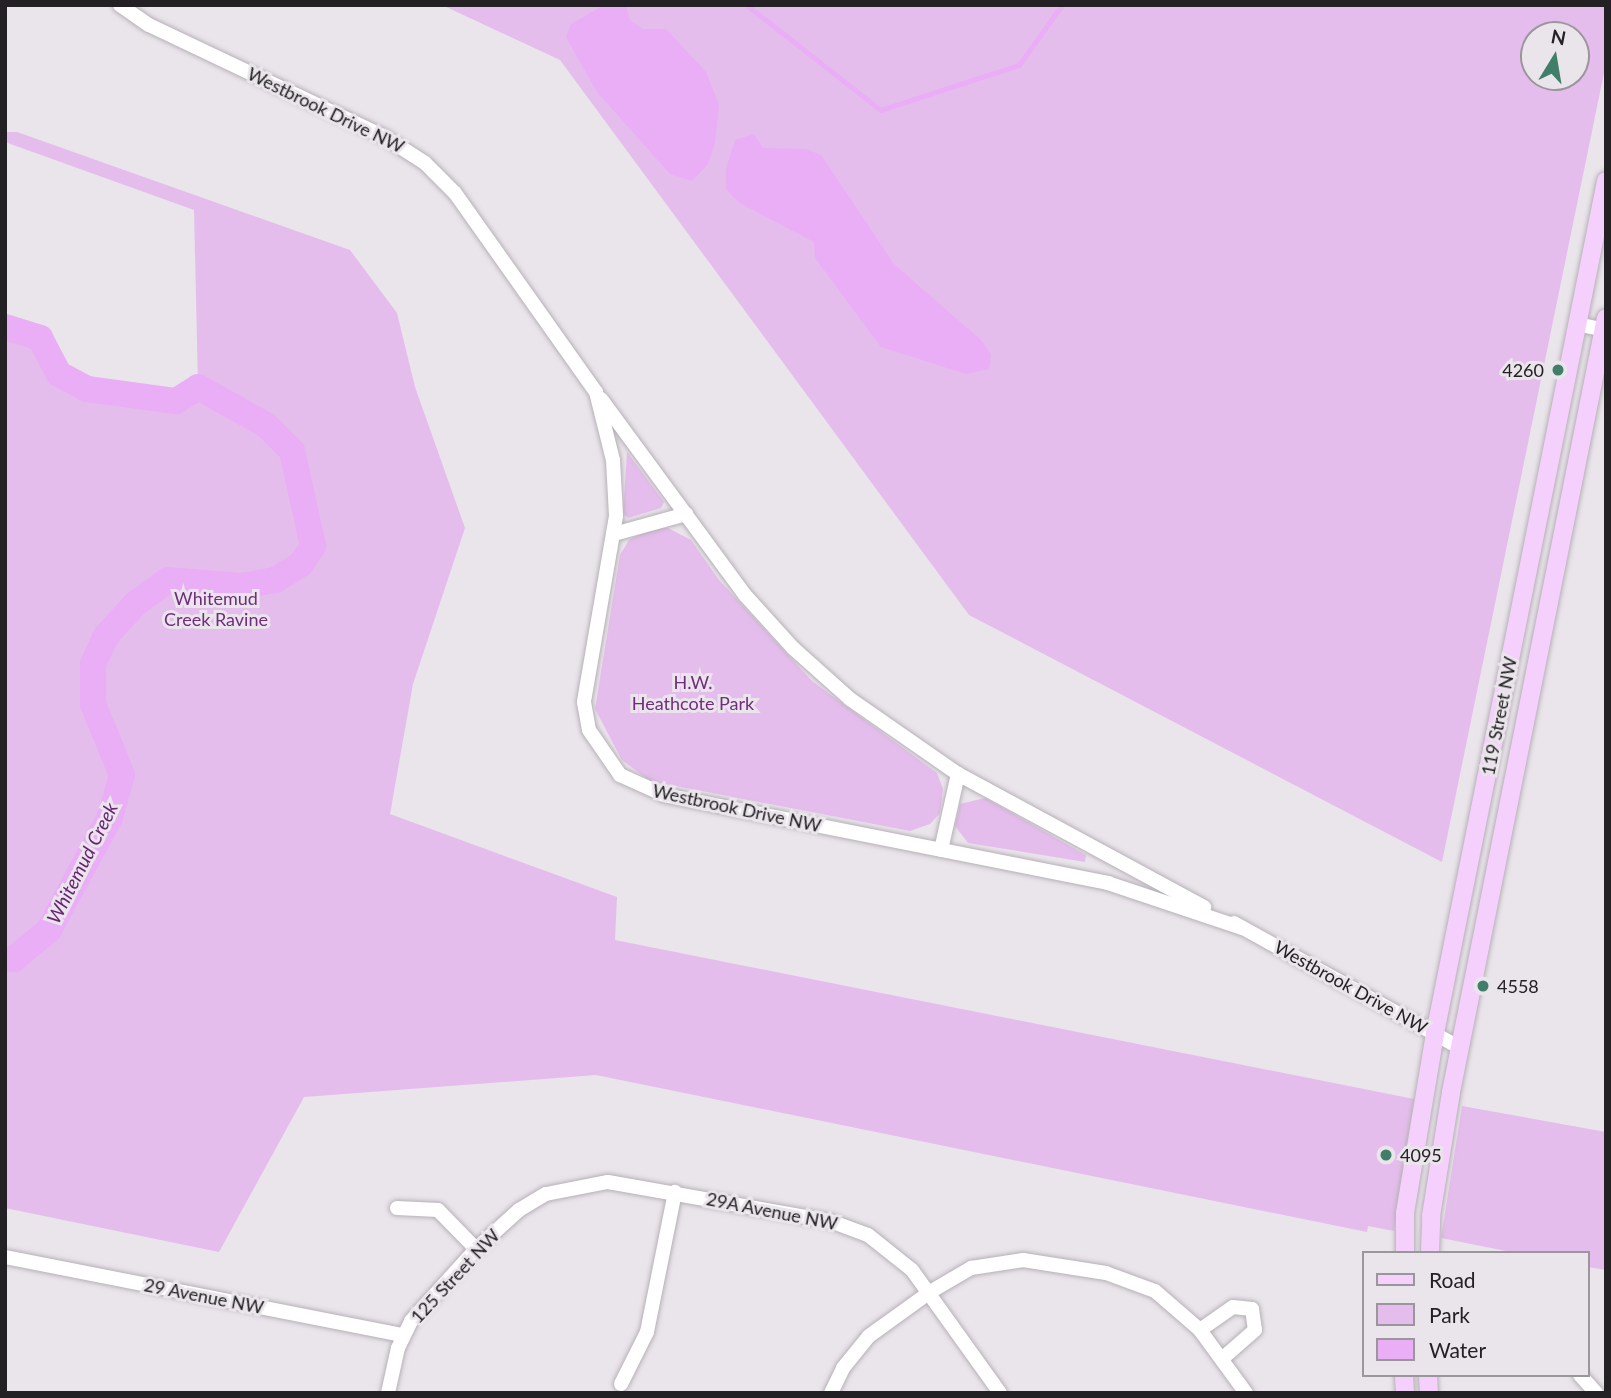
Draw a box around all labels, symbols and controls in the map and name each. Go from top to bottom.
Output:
north arrow [1520,21,1590,91]
text: N [1549,24,1568,50]
street label: Westbrook Drive NW [244,63,408,157]
place label: 4260 [1502,359,1544,381]
marker: 4260 [1550,362,1566,378]
park label: Whitemud Creek Ravine [164,588,268,630]
street label: 119 Street NW [1477,655,1521,777]
park label: H.W. Heathcote Park [632,672,754,714]
street label: Westbrook Drive NW [651,780,823,836]
water label: Whitemud Creek [42,799,122,927]
street label: Westbrook Drive NW [1271,936,1431,1038]
place label: 4558 [1497,975,1539,997]
marker: 4558 [1475,978,1491,994]
place label: 4095 [1400,1144,1442,1166]
marker: 4095 [1378,1147,1394,1163]
street label: 29A Avenue NW [704,1188,840,1234]
street label: 125 Street NW [406,1225,504,1327]
legend [1362,1251,1590,1377]
text: Road [1429,1267,1476,1292]
street label: 29 Avenue NW [142,1274,266,1318]
text: Park [1429,1302,1470,1327]
text: Water [1429,1337,1486,1362]

